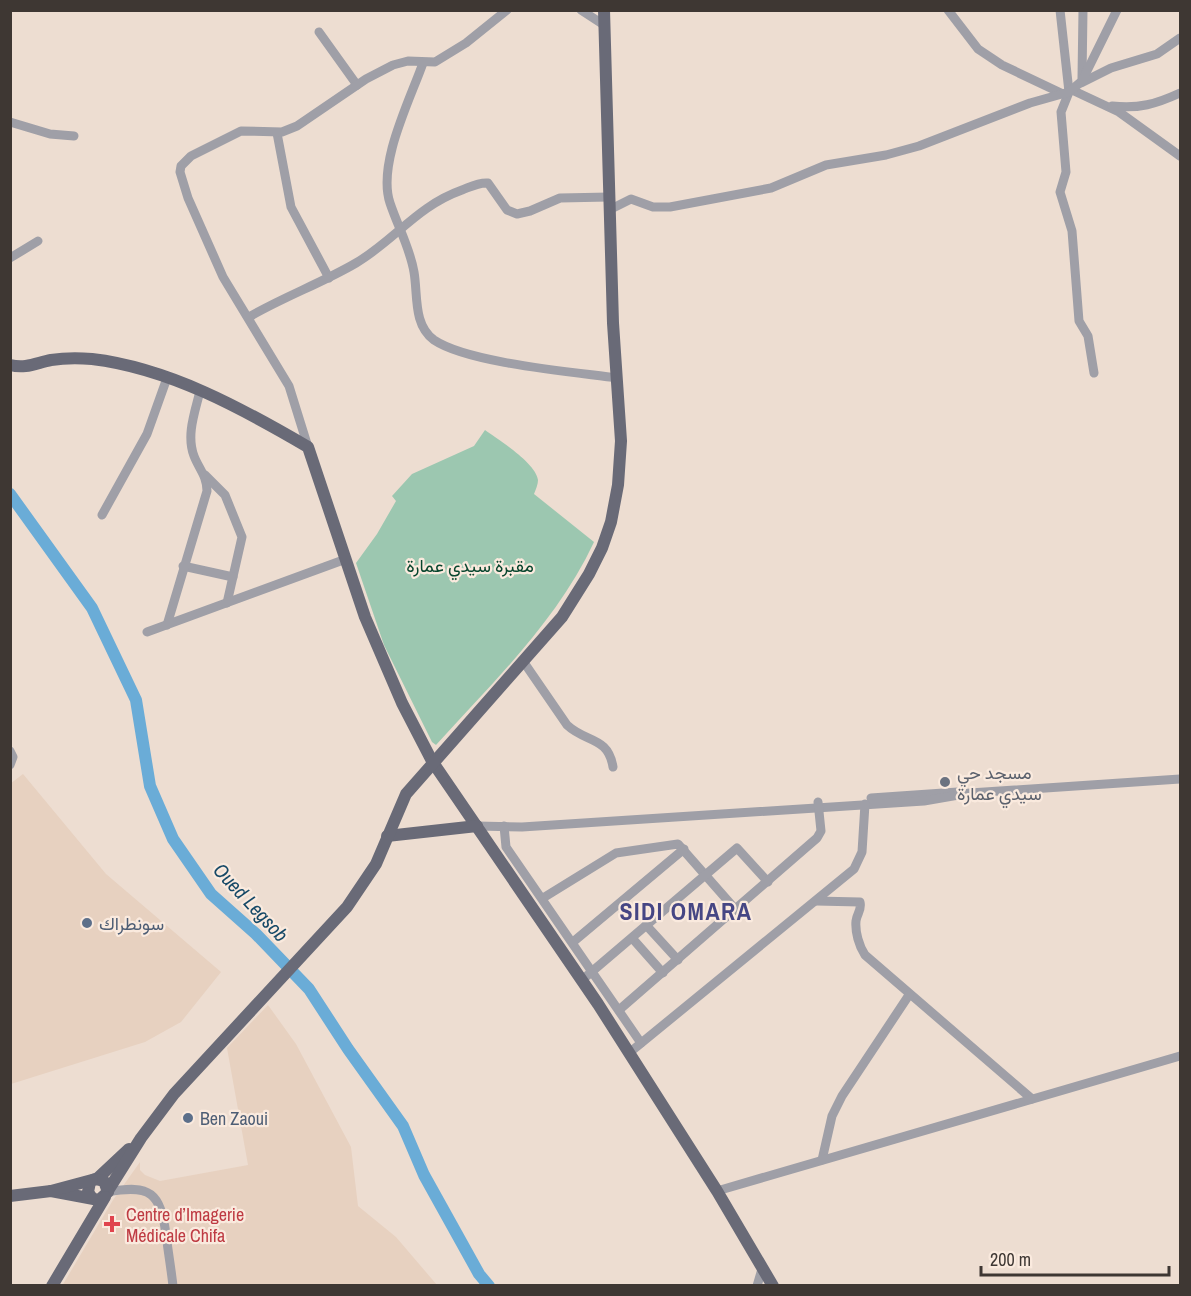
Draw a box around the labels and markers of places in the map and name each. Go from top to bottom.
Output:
place label: مسجد حي سيدي عمارة [957,760,1042,809]
marker: مسجد حي سيدي عمارة [938,775,952,789]
place label: سونطراك [99,911,164,936]
marker: سونطراك [80,916,94,930]
place label: Ben Zaoui [200,1106,268,1131]
marker: Ben Zaoui [181,1111,195,1125]
place label: Centre d’Imagerie Médicale Chifa [126,1202,244,1248]
marker: Centre d’Imagerie Médicale Chifa [103,1215,121,1233]

